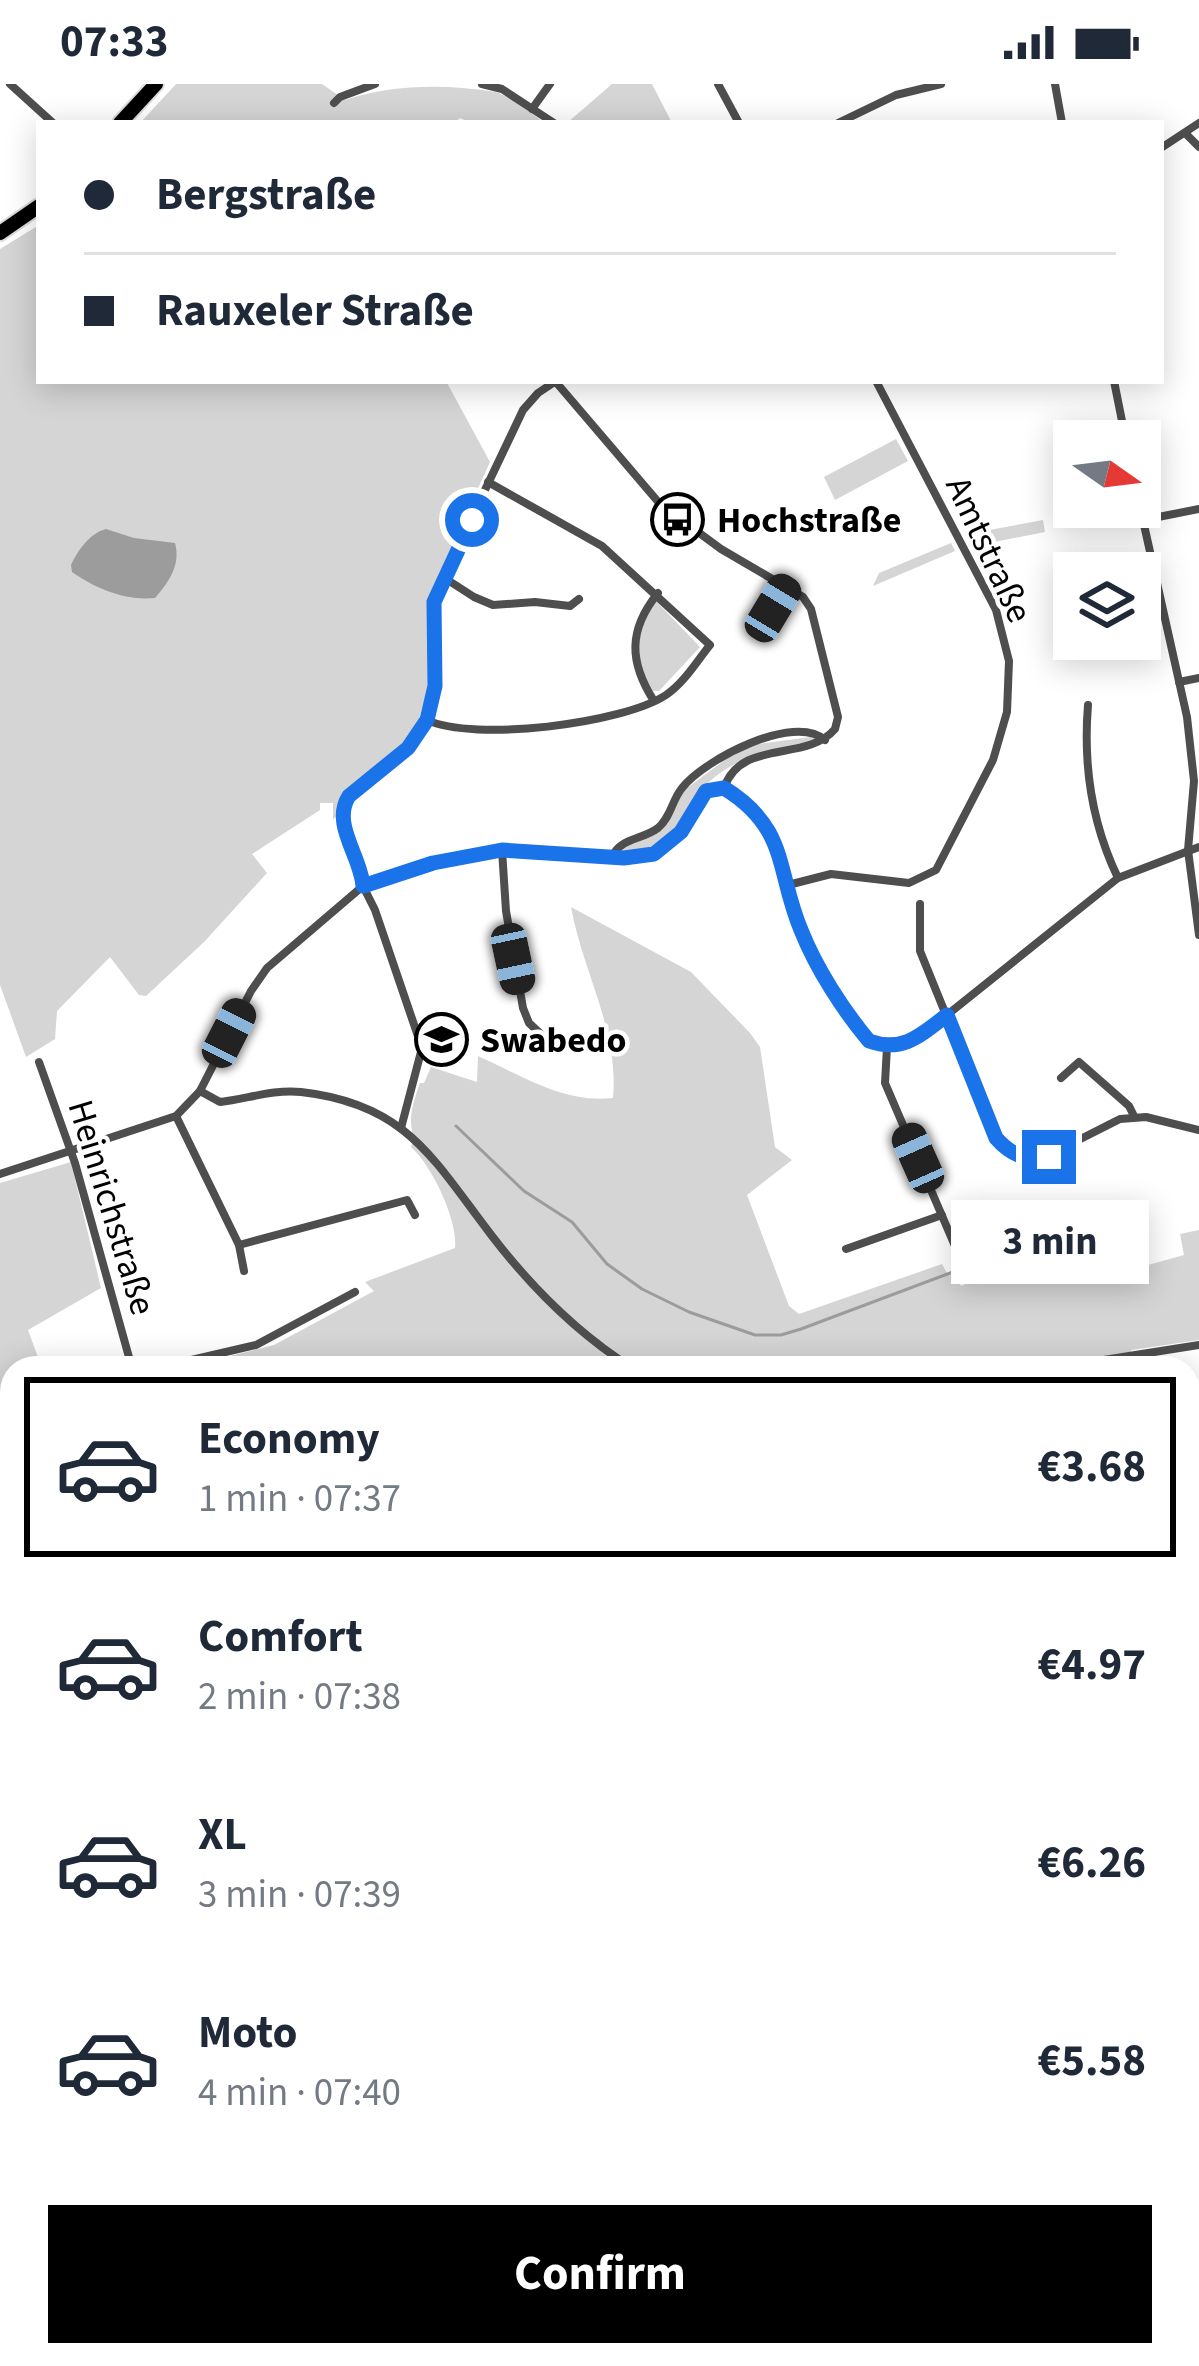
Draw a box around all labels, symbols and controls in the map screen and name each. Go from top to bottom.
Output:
text: 07:33 [60,10,169,74]
text: Bergstraße [156,163,376,227]
text: Rauxeler Straße [156,279,474,343]
north arrow [1053,420,1161,528]
map controls [1053,420,1161,660]
street label: Amtstraße [933,468,1045,631]
bus stop icon: Hochstraße [650,491,706,547]
route start [445,493,499,547]
place label: Hochstraße [717,495,901,546]
button: layers [1053,552,1161,660]
car [739,568,807,648]
car [488,920,538,998]
car [197,993,261,1073]
school or university icon: Swabedo [413,1011,469,1067]
place label: Swabedo [480,1015,626,1066]
street label: Heinrichstraße [55,1094,168,1321]
car [887,1118,949,1198]
route end [1022,1130,1076,1184]
callout: 3 min [950,1199,1148,1283]
text: 3 min [1003,1214,1097,1270]
text: Economy [198,1407,380,1471]
icon: car [54,1413,162,1521]
text: €3.68 [1037,1435,1146,1499]
text: 1 min · 07:37 [198,1471,401,1527]
text: Comfort [198,1605,363,1669]
icon: car [54,1611,162,1719]
text: €4.97 [1037,1633,1146,1697]
text: 2 min · 07:38 [198,1669,401,1725]
text: XL [198,1803,247,1867]
icon: car [54,1809,162,1917]
text: €6.26 [1037,1831,1146,1895]
text: 3 min · 07:39 [198,1867,401,1923]
text: Moto [198,2001,297,2065]
icon: car [54,2007,162,2115]
text: €5.58 [1037,2029,1146,2093]
text: 4 min · 07:40 [198,2065,401,2121]
button: Confirm [48,2205,1152,2343]

